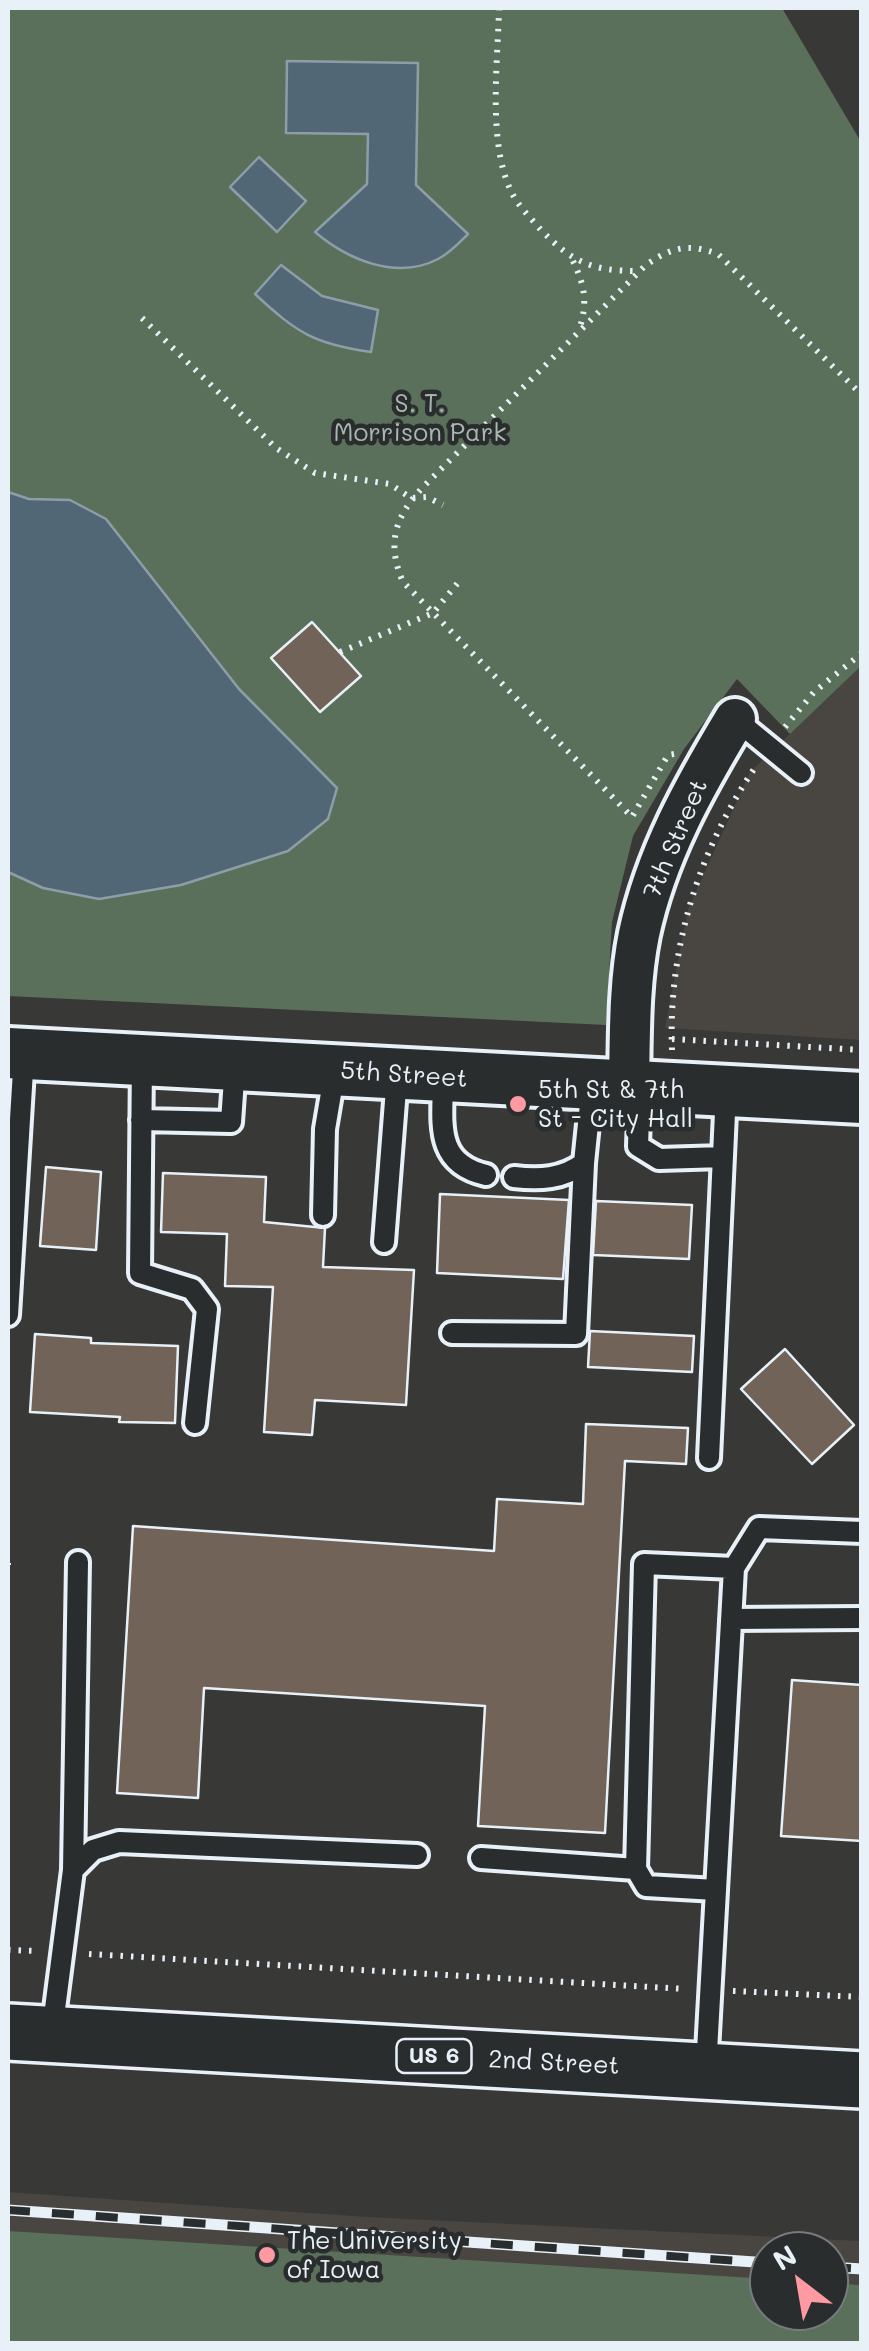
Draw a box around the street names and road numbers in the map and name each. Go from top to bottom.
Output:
street label: 7th Street [637,775,715,903]
street label: 5th Street [339,1056,469,1094]
road number: US 6 [396,2039,472,2073]
street label: 2nd Street [488,2045,620,2081]

